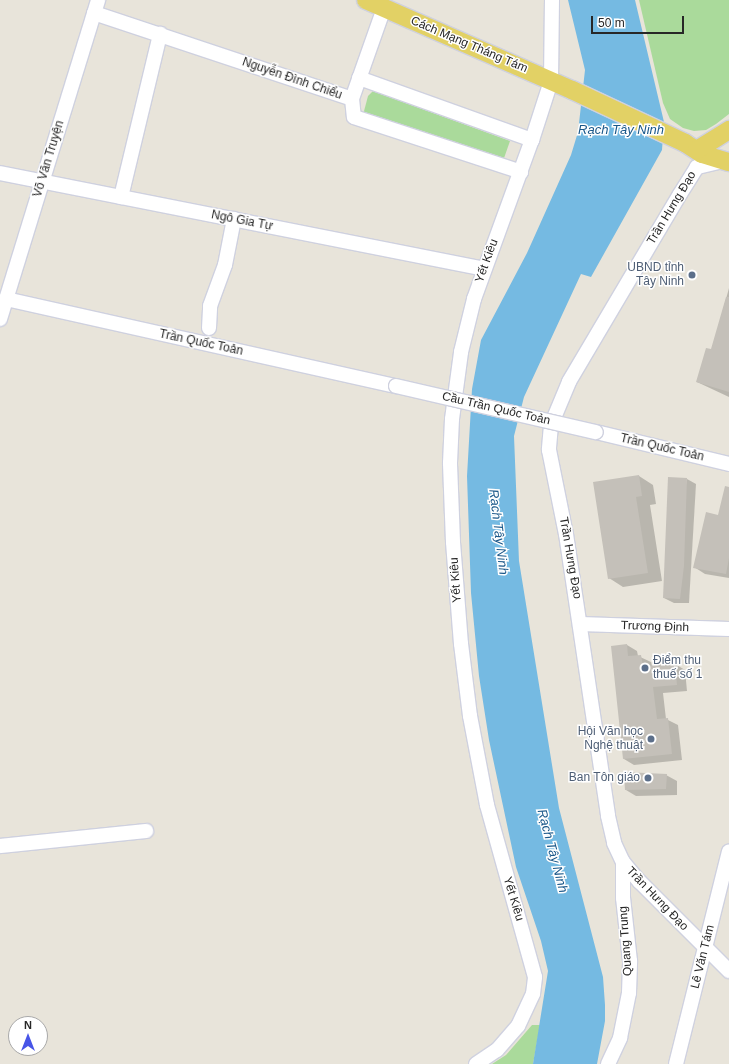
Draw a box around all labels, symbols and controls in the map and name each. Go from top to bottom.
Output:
scale bar [593,8,686,34]
street label: Cách Mạng Tháng Tám [408,14,530,76]
text: 50 m [598,16,625,30]
street label: Nguyễn Đình Chiểu [240,55,344,103]
street label: Võ Văn Truyện [30,119,68,199]
water label: Rạch Tây Ninh [578,122,664,138]
street label: Trần Hưng Đạo [644,169,700,247]
street label: Ngô Gia Tự [210,208,274,234]
street label: Yết Kiêu [472,237,502,285]
place label: UBND tỉnh Tây Ninh [627,261,684,289]
marker: UBND tỉnh Tây Ninh [687,270,697,280]
street label: Trần Quốc Toản [158,327,244,359]
street label: Cầu Trần Quốc Toản [440,390,552,428]
street label: Trần Quốc Toản [619,431,705,465]
water label: Rạch Tây Ninh [485,488,511,576]
street label: Trần Hưng Đạo [556,516,584,600]
street label: Yết Kiêu [447,557,465,603]
street label: Trương Định [621,619,689,635]
place label: Điểm thu thuế số 1 [653,654,702,682]
marker: Điểm thu thuế số 1 [640,663,650,673]
place label: Hội Văn học Nghệ thuật [578,725,643,753]
marker: Hội Văn học Nghệ thuật [646,734,656,744]
place label: Ban Tôn giáo [569,771,640,785]
marker: Ban Tôn giáo [643,773,653,783]
water label: Rạch Tây Ninh [533,807,571,895]
street label: Trần Hưng Đạo [623,864,691,934]
street label: Yết Kiêu [499,875,527,923]
street label: Quang Trung [616,905,636,977]
street label: Lê Văn Tám [688,924,718,990]
north arrow [8,1016,48,1056]
text: N [24,1019,32,1031]

